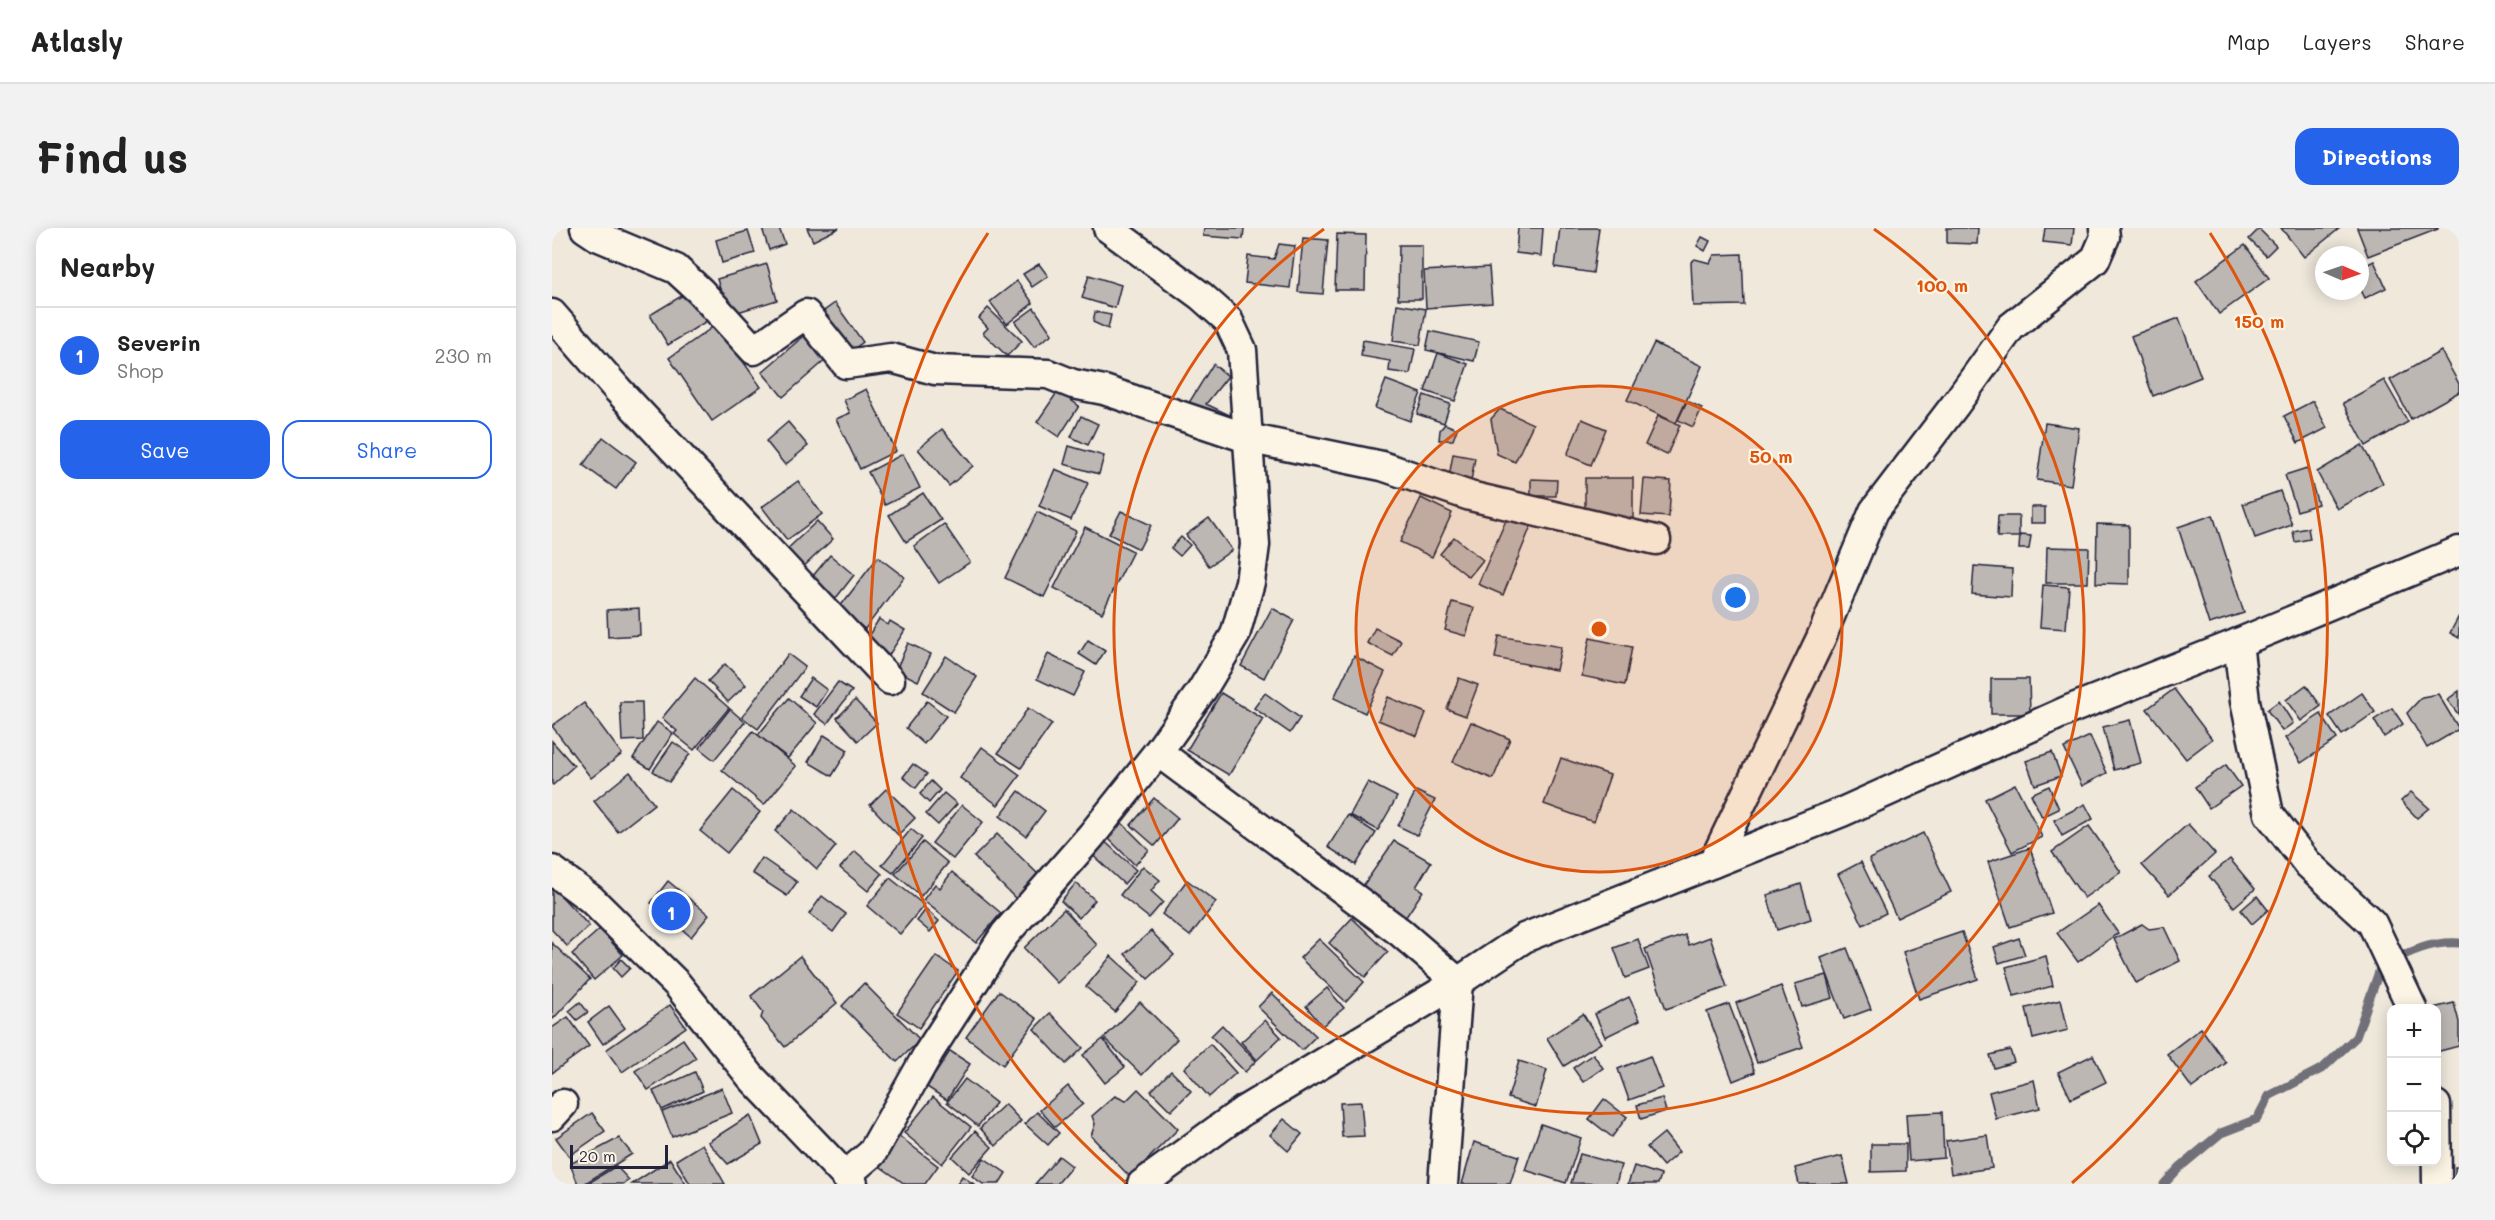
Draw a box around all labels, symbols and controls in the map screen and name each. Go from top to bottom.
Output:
text: Atlasly [30,23,124,59]
text: Map [2227,28,2270,55]
text: Layers [2303,28,2372,55]
text: Share [2405,28,2465,55]
button: Directions [2295,128,2459,185]
text: Find us [36,129,188,184]
north arrow [2315,246,2369,300]
text: Nearby [60,250,155,284]
text: 100 m [1916,273,1968,297]
text: 150 m [2234,309,2284,333]
text: Severin [117,328,200,357]
text: 1 [75,342,84,368]
text: 230 m [434,342,492,368]
text: Shop [117,357,164,383]
button: Save [60,420,270,479]
button: Share [282,420,492,479]
text: 50 m [1750,444,1792,468]
your location [1721,583,1750,612]
centre of rings [1589,619,1609,639]
pin: 1 [652,888,690,934]
map controls [2387,1004,2441,1166]
button: + [2387,1004,2441,1058]
button: − [2387,1058,2441,1112]
button: locate [2387,1112,2441,1166]
scale bar [570,1142,668,1170]
text: 20 m [579,1145,616,1166]

